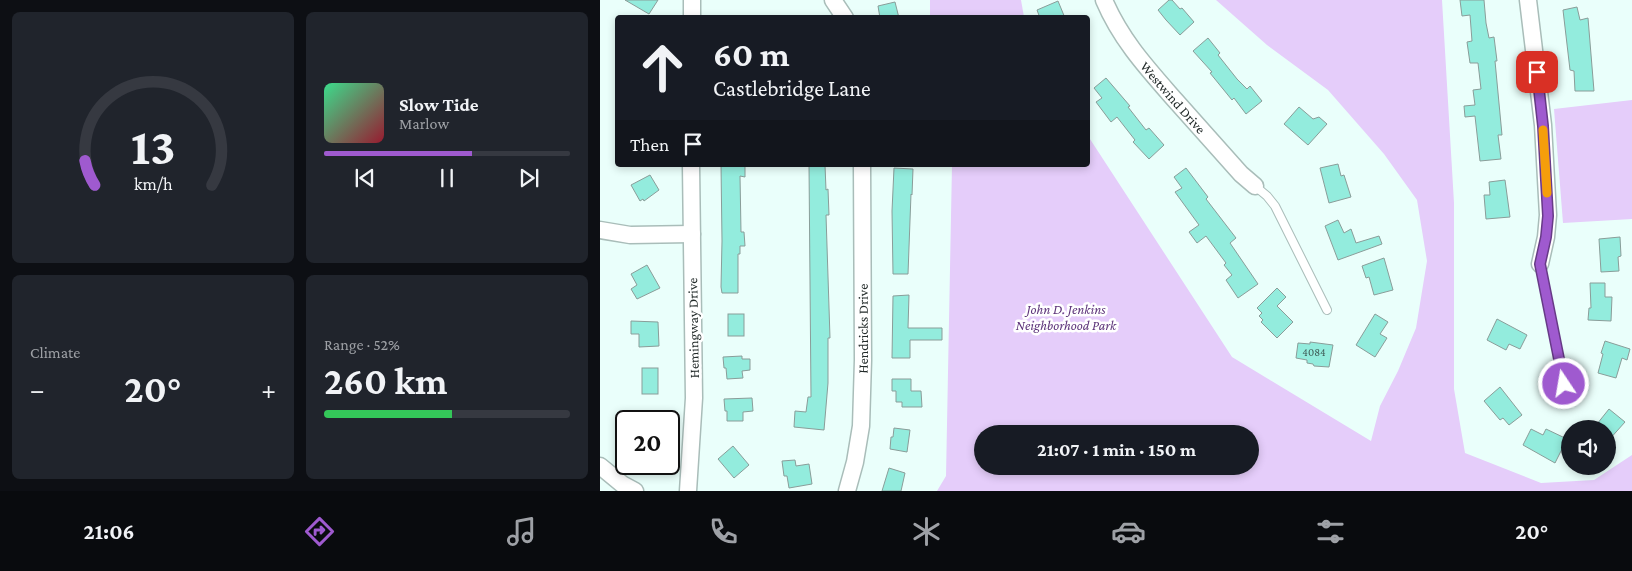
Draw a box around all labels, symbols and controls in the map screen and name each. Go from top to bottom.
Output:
icon: ahead [630,35,695,100]
text: 60 m [713,35,790,74]
pin [1516,51,1558,93]
street label: Westwind Drive [1137,58,1209,137]
icon: arrive [1523,58,1551,86]
text: Castlebridge Lane [713,76,871,101]
text: Slow Tide [399,94,479,115]
text: Marlow [399,115,449,132]
text: 13 [131,117,175,175]
icon: arrive [679,130,707,158]
text: Then [630,134,669,155]
icon: previous [351,164,379,192]
icon: pause [433,164,461,192]
icon: next [515,164,543,192]
text: km/h [134,174,173,194]
street label: Hemingway Drive [684,278,702,378]
street label: Hendricks Drive [855,284,871,374]
park label: John D. Jenkins Neighborhood Park [1016,301,1117,333]
text: Range · 52% [324,336,400,353]
text: Climate [30,344,80,361]
house number: 4084 [1302,346,1326,358]
position arrow [1537,357,1589,409]
text: 260 km [324,360,447,402]
text: 20° [124,368,182,410]
text: − [30,374,45,405]
text: + [261,374,276,405]
speed limit sign: 20 [615,410,680,475]
map controls [1561,420,1616,475]
button: sound [1561,420,1616,475]
text: 21:07 · 1 min · 150 m [1037,439,1196,460]
icon: directions [302,514,337,549]
icon: music [504,514,539,549]
icon: phone [706,514,741,549]
icon: climate [909,514,944,549]
icon: car [1111,514,1146,549]
icon: filters [1313,514,1348,549]
text: 21:06 [84,519,135,544]
text: 20° [1515,519,1548,544]

